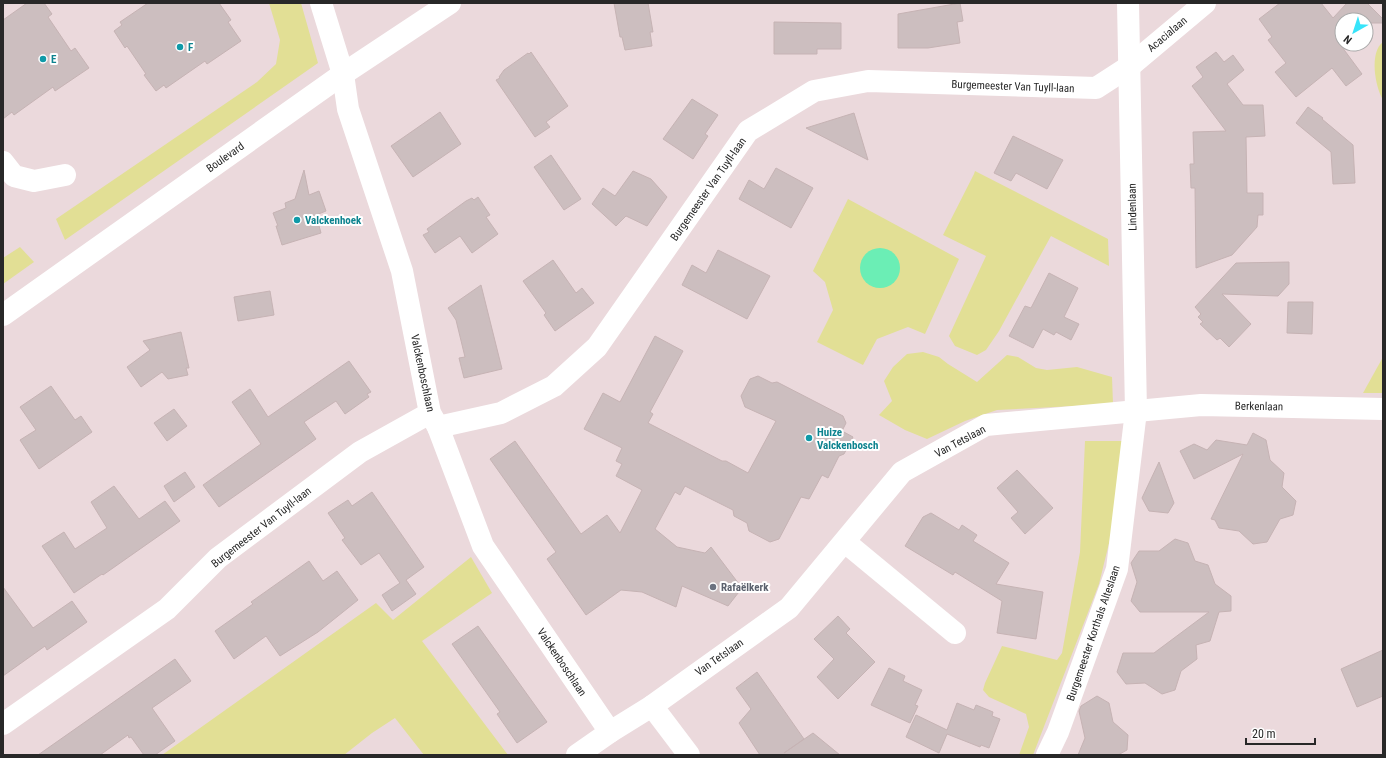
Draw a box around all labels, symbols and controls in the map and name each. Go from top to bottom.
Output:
north arrow [1334,12,1374,52]
street label: Acacialaan [1145,14,1190,55]
text: N [1341,32,1355,47]
place label: F [188,41,193,54]
marker: F [175,42,185,52]
place label: E [51,53,57,66]
marker: E [38,54,48,64]
street label: Burgemeester Van Tuyll-laan [951,78,1075,95]
street label: Burgemeester Van Tuyll-laan [668,135,749,243]
street label: Boulevard [204,140,247,175]
street label: Lindenlaan [1126,183,1139,231]
place label: Valckenhoek [305,214,362,227]
marker: Valckenhoek [292,215,302,225]
street label: Valckenboschlaan [408,333,437,413]
street label: Berkenlaan [1235,400,1283,413]
street label: Van Tetslaan [933,423,988,460]
place label: Huize Valckenbosch [817,426,878,452]
marker: Huize Valckenbosch [804,433,814,443]
street label: Burgemeester Van Tuyll-laan [209,484,314,570]
street label: Burgemeester Korthals Alteslaan [1064,564,1123,703]
place label: Rafaëlkerk [721,581,769,594]
marker: Rafaëlkerk [708,582,718,592]
street label: Valckenboschlaan [534,626,589,699]
street label: Van Tetslaan [693,636,746,679]
scale bar [1246,720,1315,746]
text: 20 m [1252,727,1276,741]

